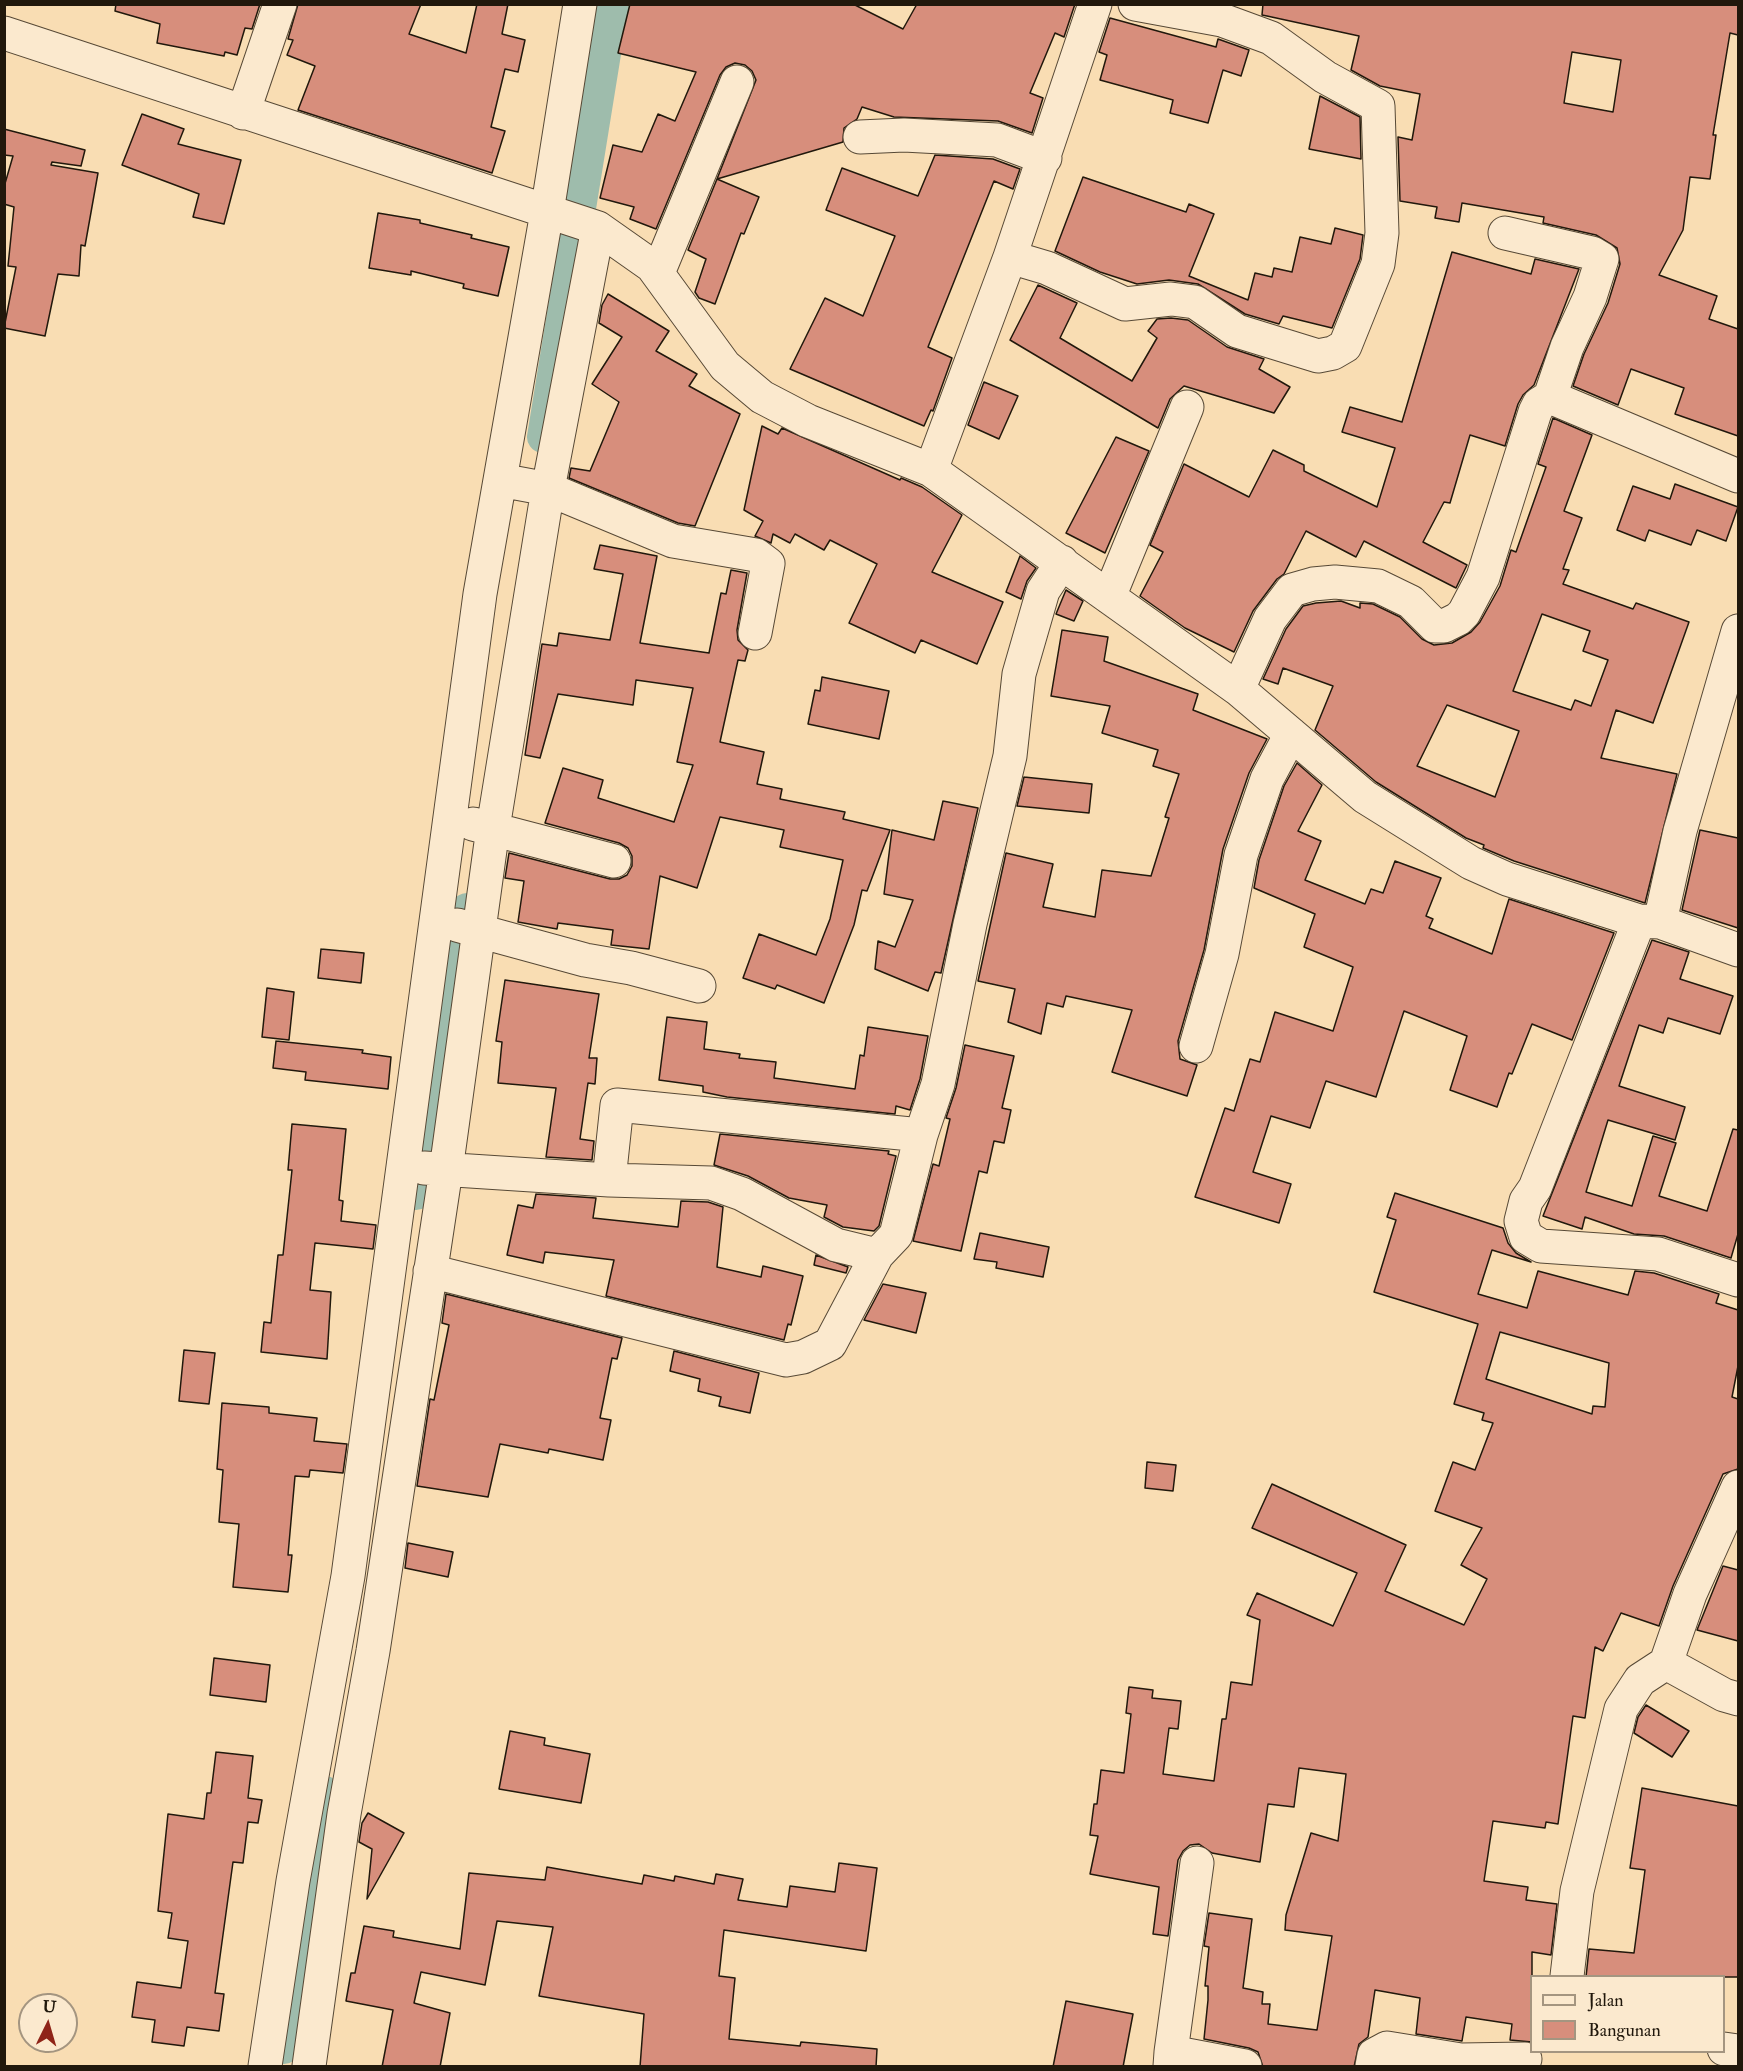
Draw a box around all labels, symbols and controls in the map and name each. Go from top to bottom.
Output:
legend [1530,1975,1725,2053]
text: Jalan [1588,1989,1624,2012]
north arrow [18,1993,78,2053]
text: U [42,1997,57,2018]
text: Bangunan [1588,2019,1661,2042]

